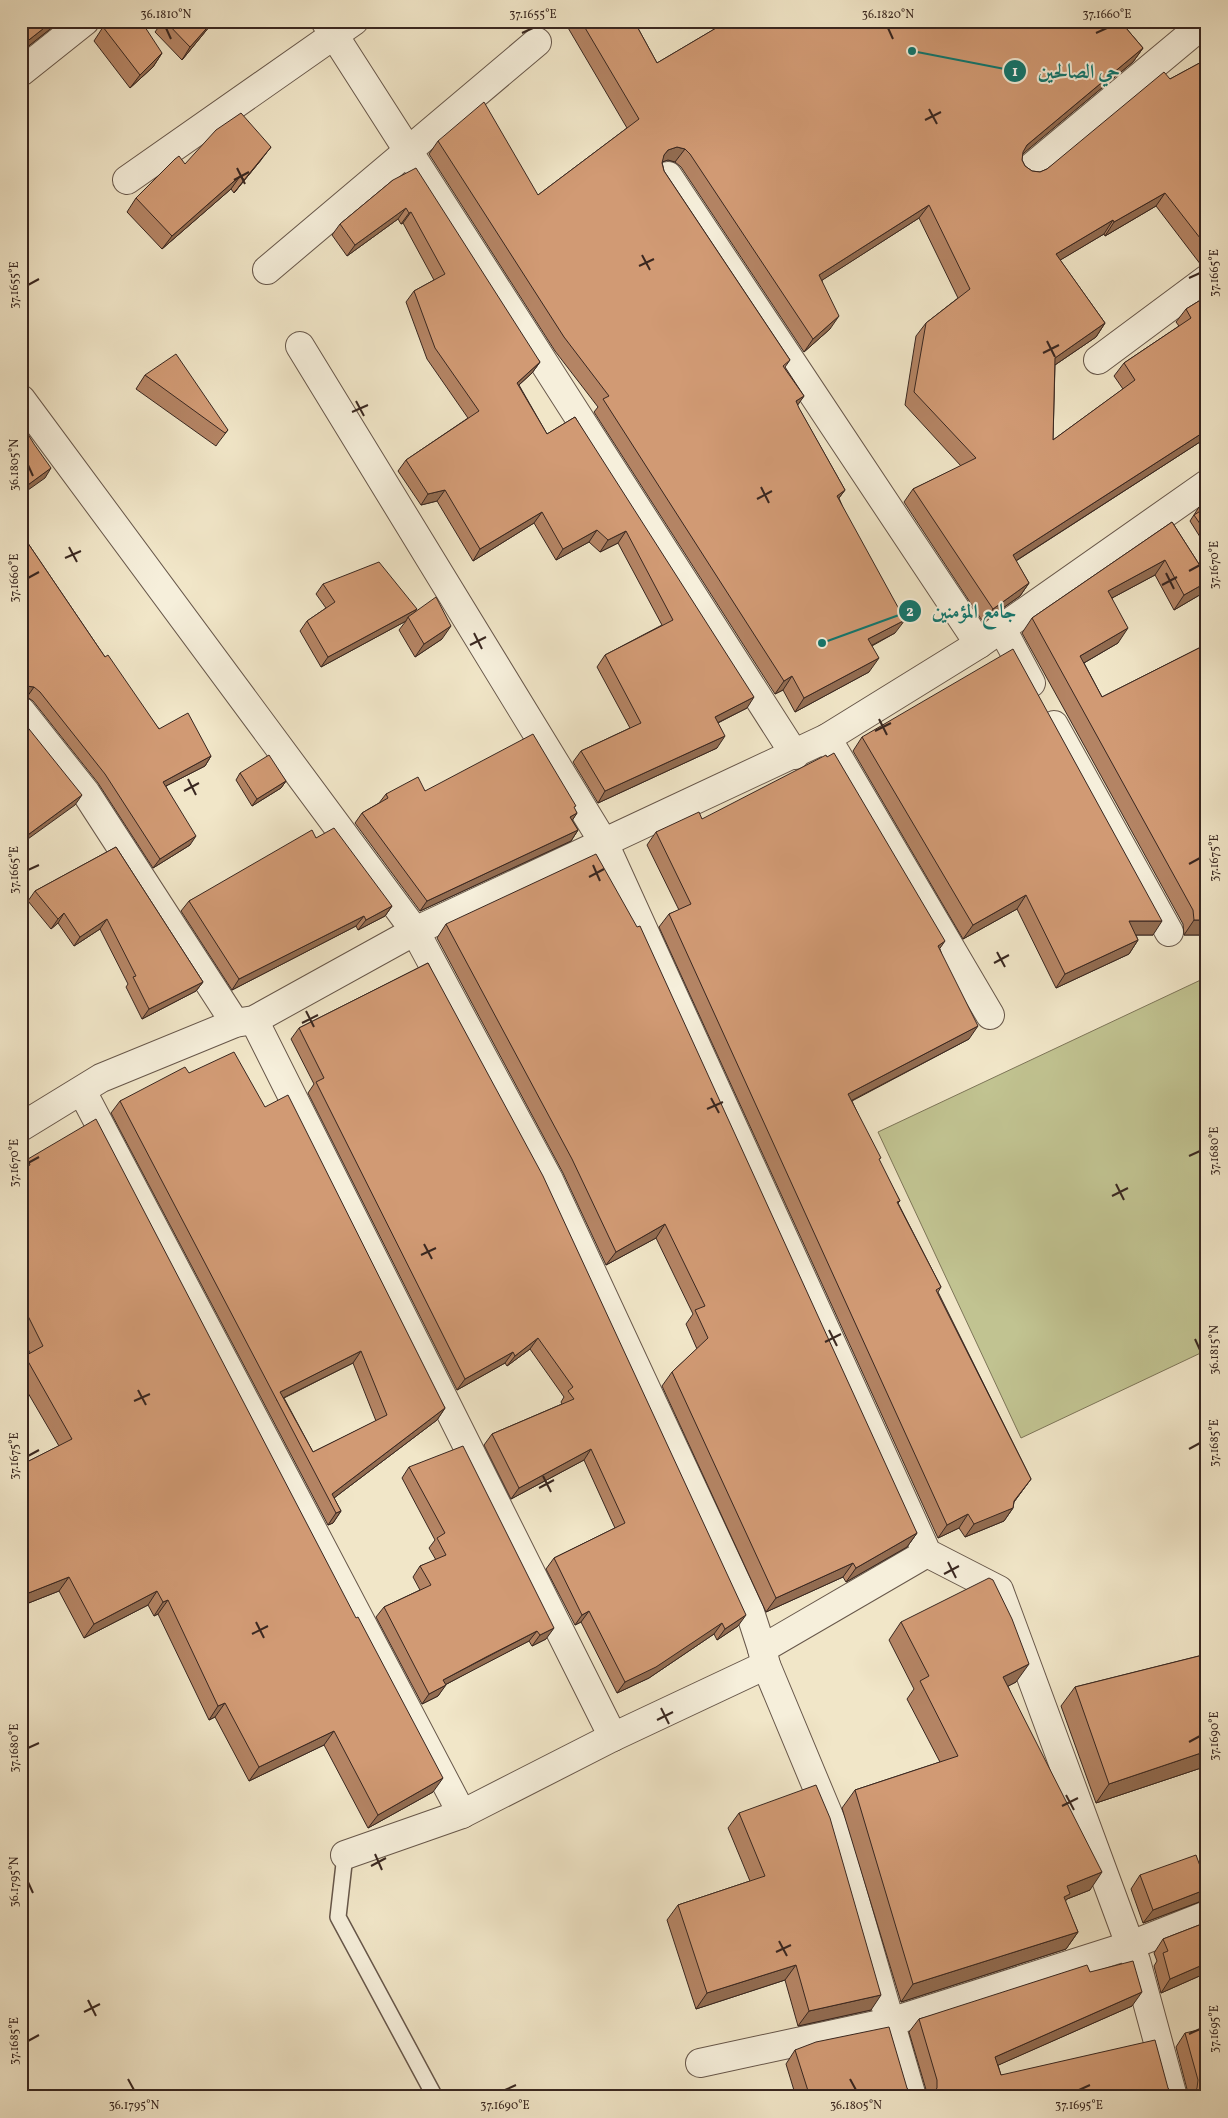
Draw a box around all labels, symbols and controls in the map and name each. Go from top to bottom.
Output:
text: 36.1810°N [141,7,192,23]
text: 37.1655°E [509,7,557,23]
text: 36.1820°N [862,7,914,23]
text: 37.1660°E [1082,7,1132,23]
callout: حي الصالحين [1003,53,1130,88]
text: حي الصالحين [1038,59,1120,87]
text: 1 [1012,62,1018,83]
text: 37.1665°E [1207,249,1223,297]
text: 37.1655°E [7,261,23,309]
text: 36.1805°N [7,439,23,491]
text: 37.1670°E [1207,541,1223,589]
text: 37.1660°E [7,553,23,603]
callout: جامع المؤمنين [897,593,1027,628]
text: جامع المؤمنين [932,599,1016,630]
text: 2 [906,602,914,623]
text: 37.1675°E [1207,834,1223,882]
text: 37.1665°E [7,846,23,894]
text: 37.1680°E [1207,1126,1223,1176]
text: 37.1670°E [7,1139,23,1187]
text: 36.1815°N [1207,1325,1223,1375]
text: 37.1685°E [1207,1419,1223,1467]
text: 37.1675°E [7,1432,23,1480]
text: 37.1690°E [1207,1711,1223,1761]
text: 37.1680°E [7,1723,23,1773]
text: 36.1795°N [7,1857,23,1907]
text: 37.1695°E [1207,2005,1223,2053]
text: 37.1685°E [7,2017,23,2065]
text: 36.1795°N [109,2098,159,2114]
text: 37.1690°E [480,2098,530,2114]
text: 36.1805°N [830,2098,882,2114]
text: 37.1695°E [1055,2098,1103,2114]

